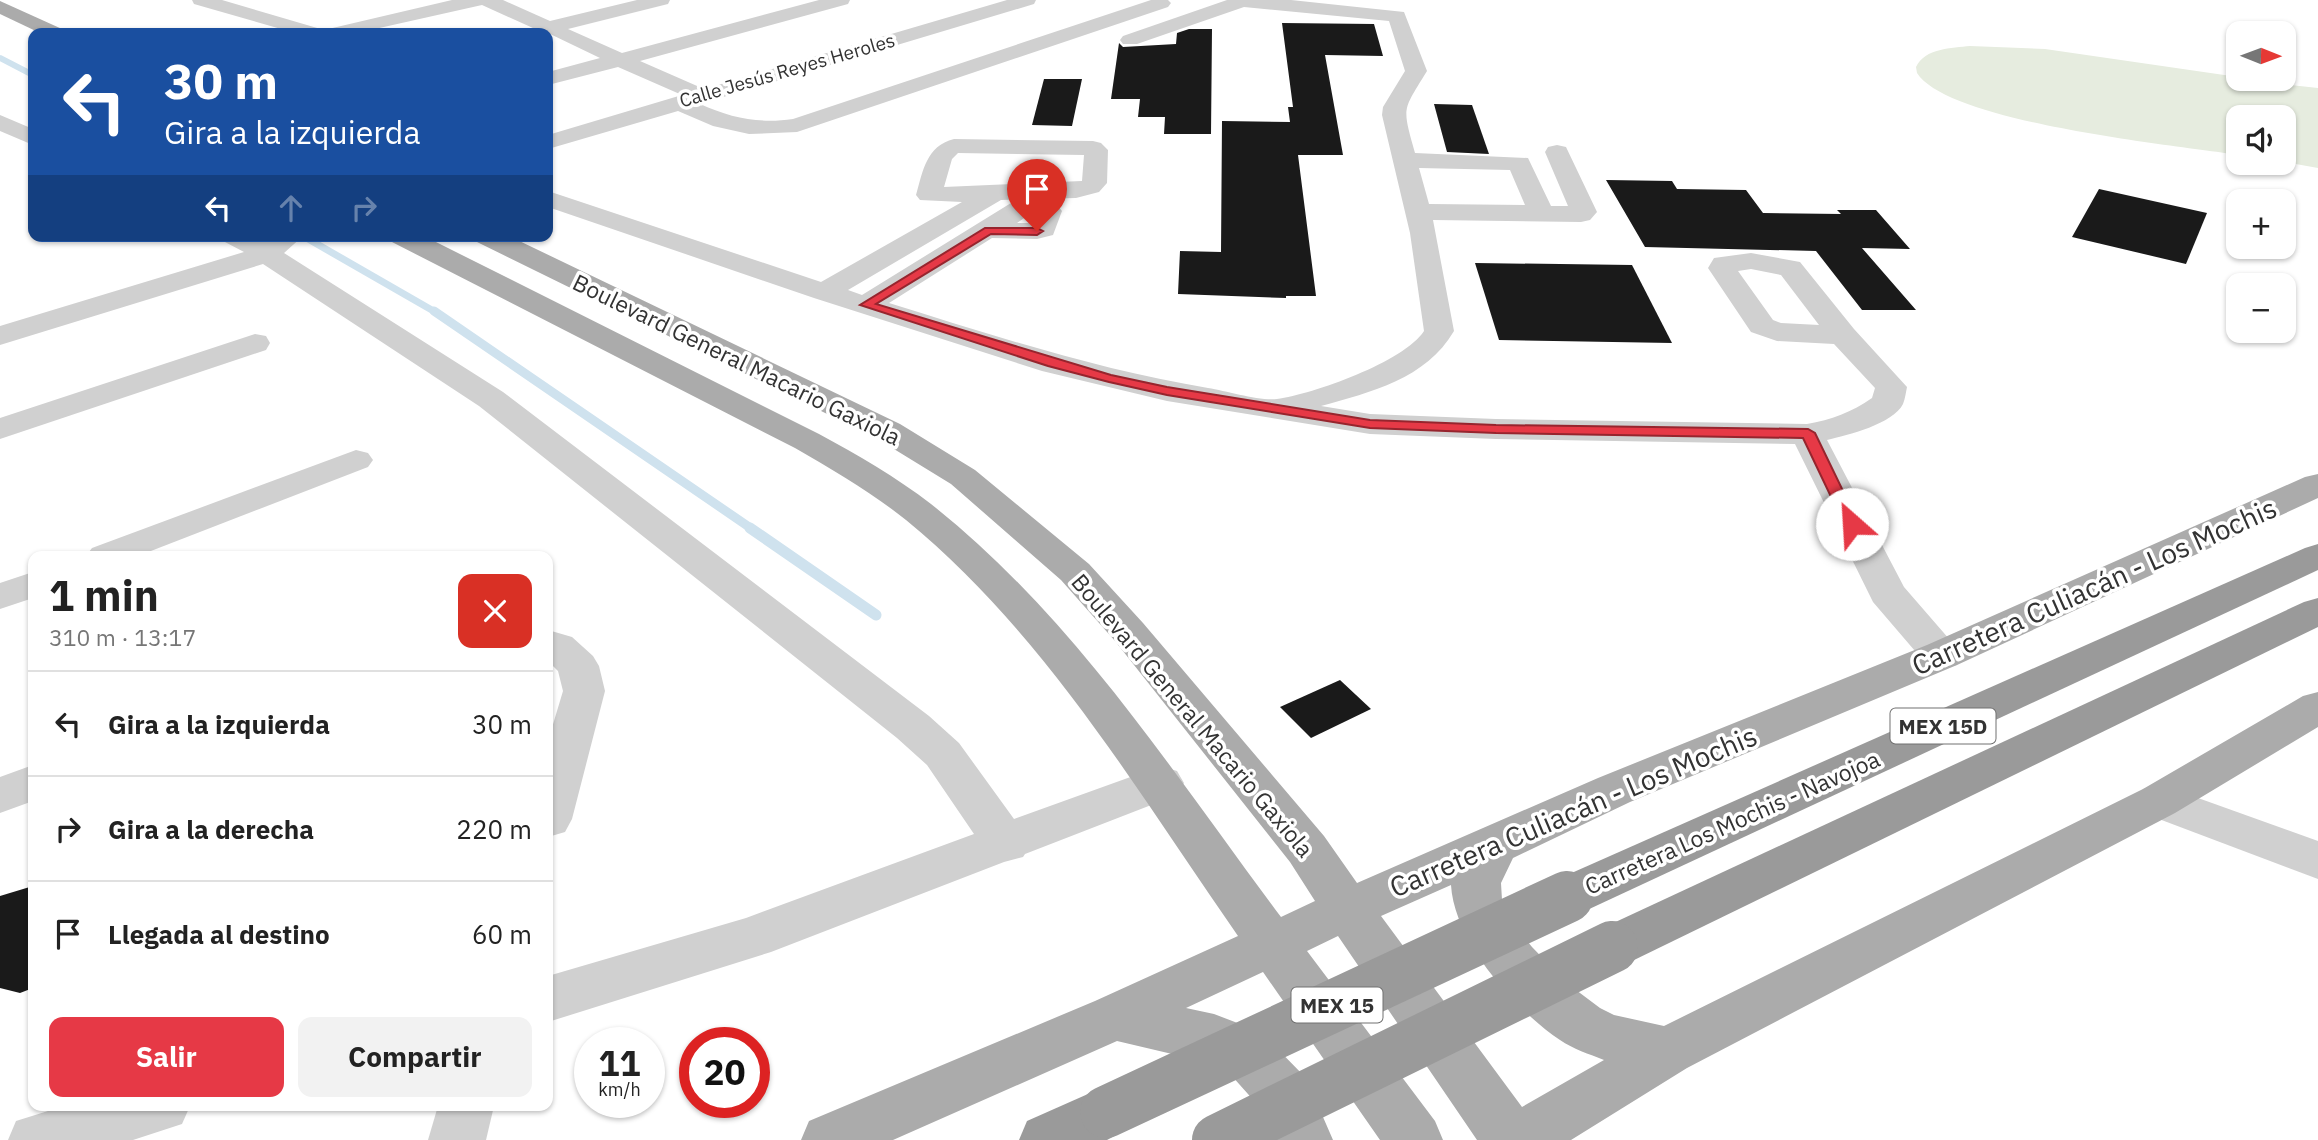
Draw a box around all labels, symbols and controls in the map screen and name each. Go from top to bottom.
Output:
north arrow [2226,21,2296,91]
map controls [2226,21,2296,343]
street label: Calle Jesús Reyes Heroles [677,28,897,112]
text: 30 m [164,49,278,112]
icon: left [49,56,140,147]
button: sound [2226,105,2296,175]
text: Gira a la izquierda [164,111,421,153]
pin [1007,159,1067,231]
icon: arrive [1018,170,1056,208]
icon: left [199,189,237,227]
icon: ahead [272,189,310,227]
icon: right [345,189,383,227]
button: + [2226,189,2296,259]
street label: Boulevard General Macario Gaxiola [568,266,906,452]
button: − [2226,273,2296,343]
position arrow [1815,487,1889,561]
street label: Carretera Culiacán - Los Mochis [1906,489,2282,683]
street label: Boulevard General Macario Gaxiola [1065,567,1321,863]
text: 1 min [49,568,159,623]
button: close [458,574,532,648]
text: 310 m · 13:17 [49,622,196,652]
icon: left [49,705,87,743]
text: Gira a la izquierda [108,707,330,741]
text: 30 m [472,707,532,741]
road number: MEX 15D [1890,708,1996,744]
street label: Carretera Culiacán - Los Mochis [1384,717,1762,905]
street label: Carretera Los Mochis - Navojoa [1580,743,1884,901]
icon: right [49,810,87,848]
text: Gira a la derecha [108,812,314,846]
text: 220 m [456,812,532,846]
icon: arrive [49,915,87,953]
text: Llegada al destino [108,917,330,951]
text: 60 m [472,917,532,951]
road number: MEX 15 [1292,988,1382,1023]
button: Salir [49,1017,284,1097]
button: Compartir [298,1017,532,1097]
speed limit sign: 20 [679,1027,770,1118]
text: 11 [598,1040,641,1086]
text: km/h [598,1078,641,1101]

